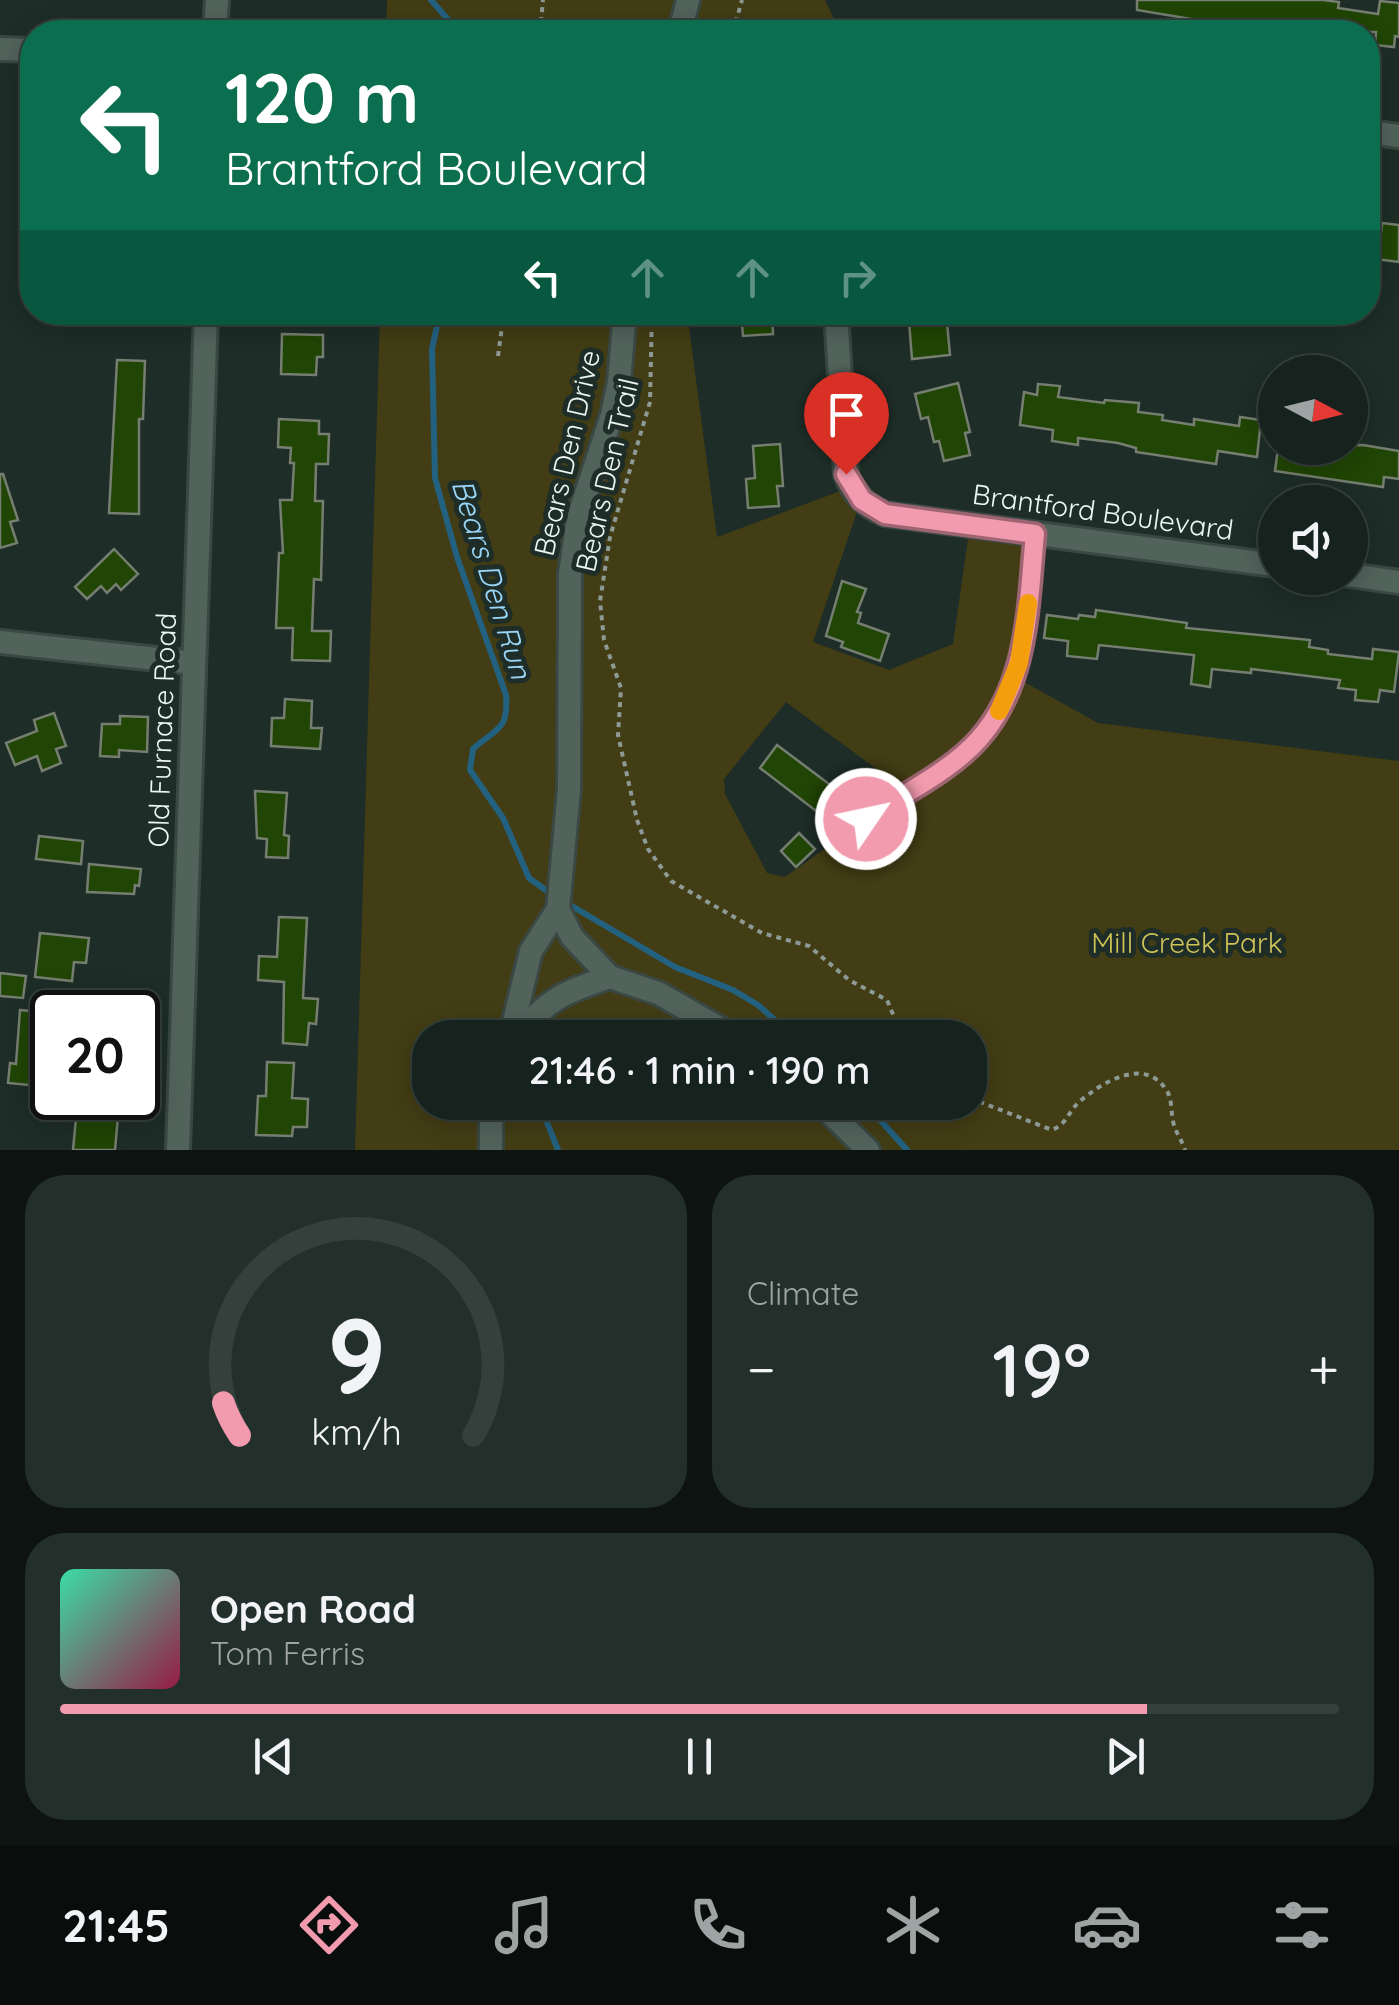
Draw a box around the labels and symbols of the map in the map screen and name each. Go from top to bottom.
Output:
street label: Bears Den Drive [526,347,607,559]
north arrow [1258,355,1368,465]
pin [804,372,889,475]
street label: Bears Den Trail [567,375,646,575]
water label: Bears Den Run [444,474,541,684]
street label: Brantford Boulevard [970,476,1236,547]
street label: Old Furnace Road [140,612,183,848]
position arrow [814,767,918,871]
park label: Mill Creek Park [1091,925,1283,960]
speed limit sign: 20 [30,990,160,1120]

